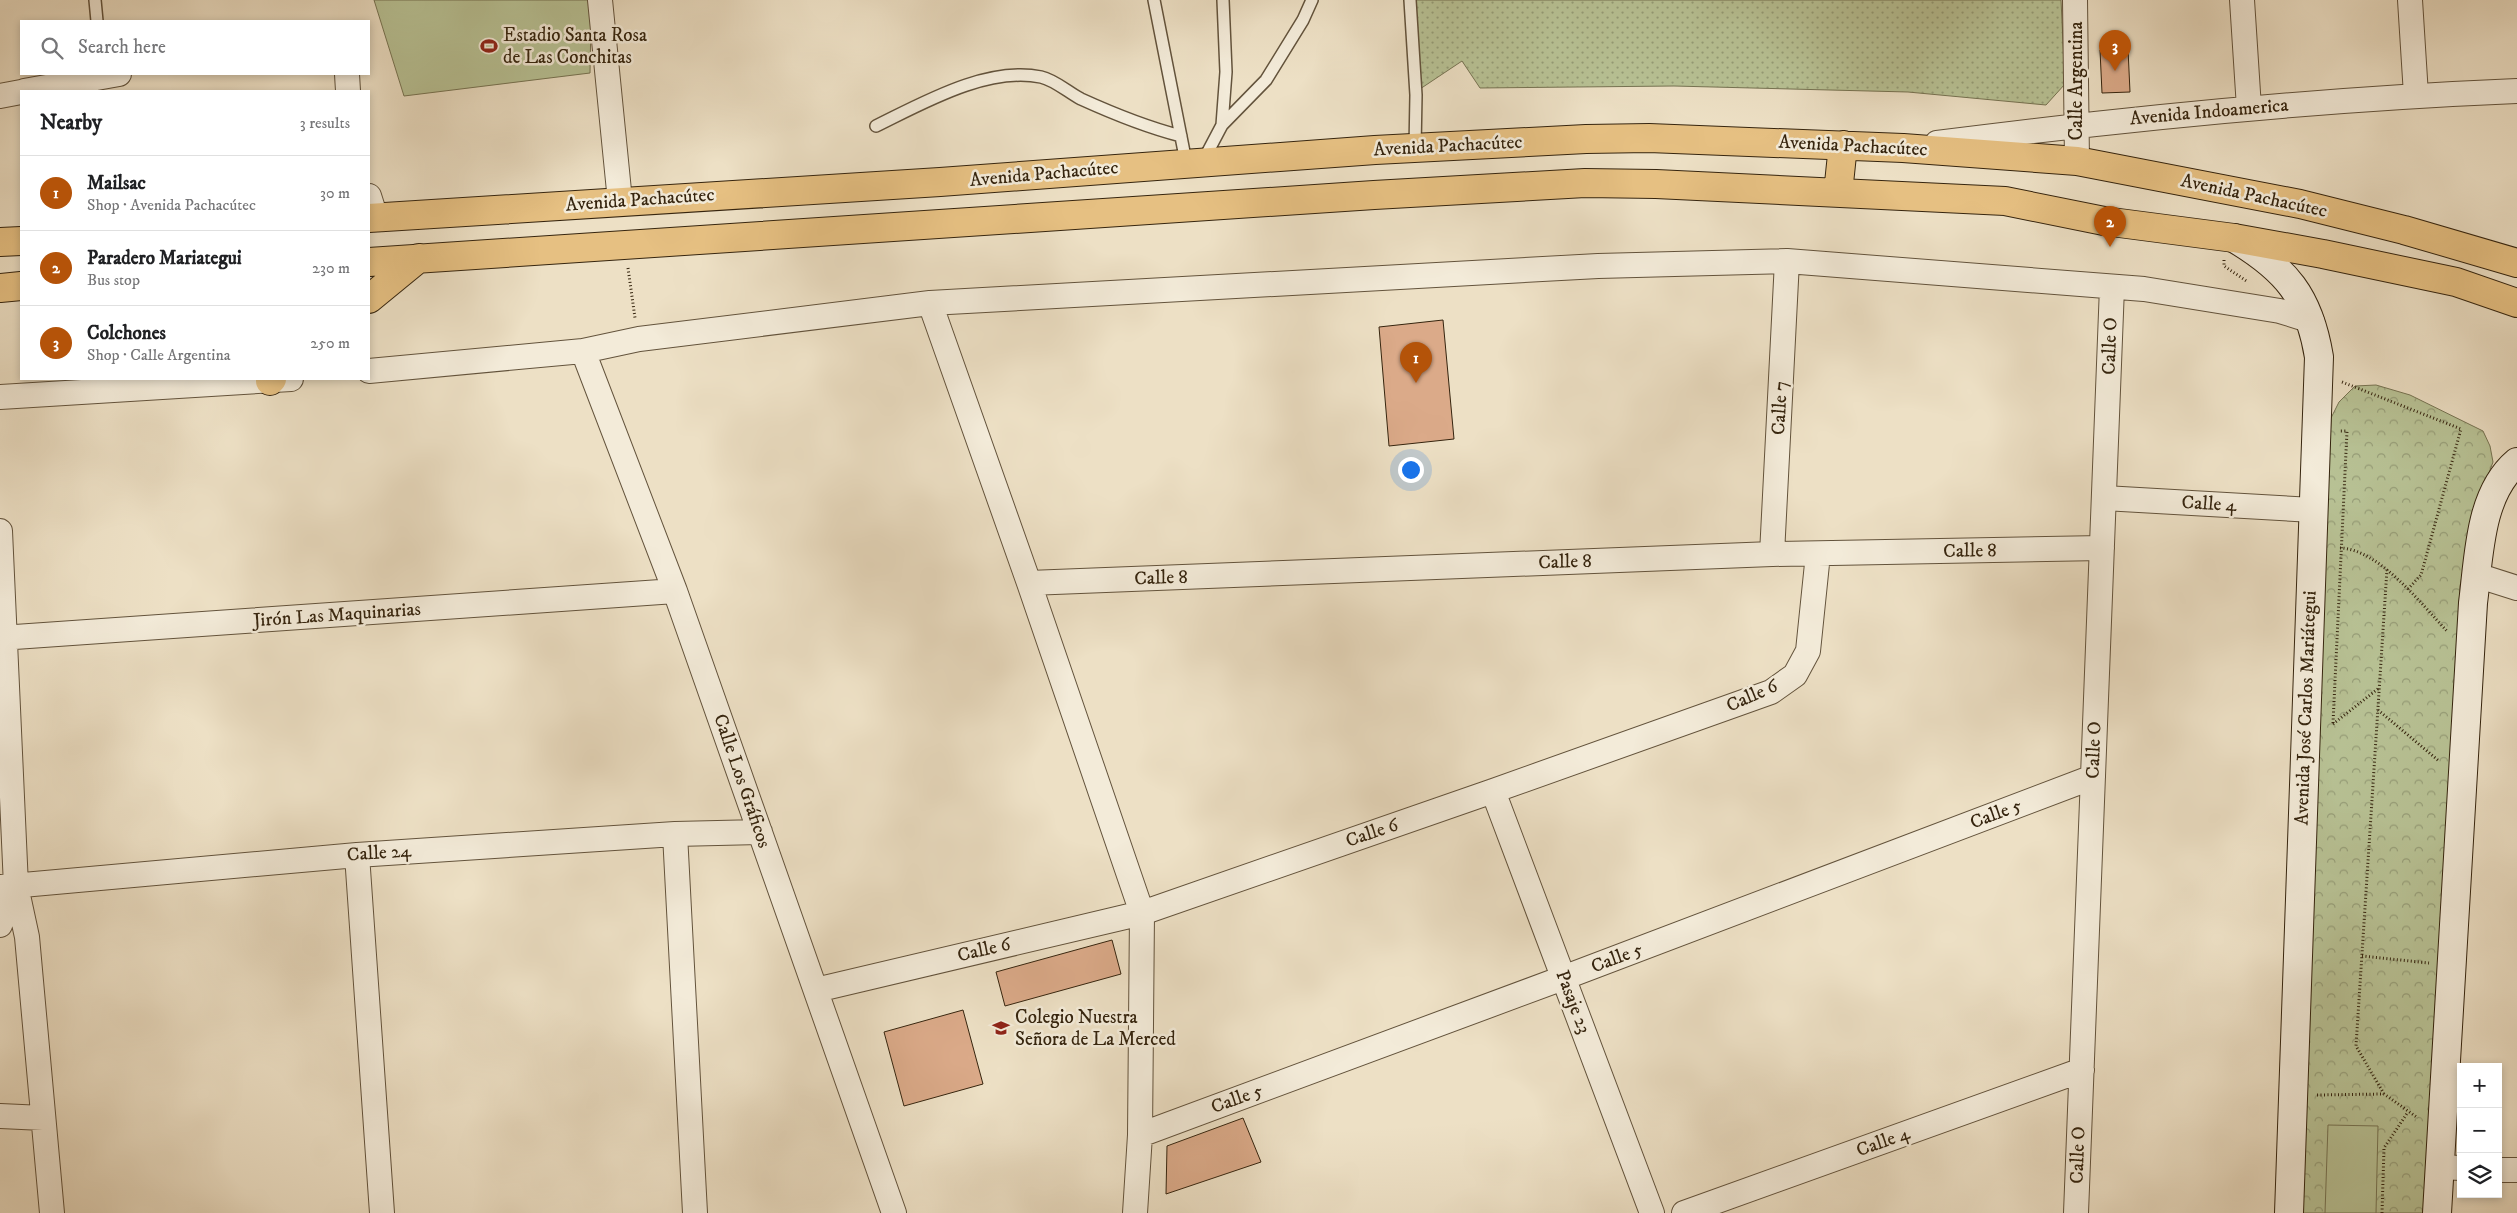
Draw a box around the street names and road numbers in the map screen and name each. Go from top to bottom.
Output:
street label: Calle Argentina [2065,21,2088,141]
street label: Avenida Indoamerica [2129,94,2289,130]
street label: Avenida Pachacútec [1373,131,1523,161]
street label: Avenida Pachacútec [1778,131,1928,161]
street label: Avenida Pachacútec [969,156,1119,192]
street label: Avenida Pachacútec [2179,169,2329,223]
street label: Avenida Pachacútec [565,183,715,217]
street label: Calle O [2098,317,2122,375]
street label: Calle 7 [1767,380,1793,436]
street label: Calle 4 [2181,491,2238,517]
street label: Calle 8 [1943,539,1997,563]
street label: Calle 8 [1538,550,1592,574]
street label: Calle 8 [1134,566,1188,590]
street label: Avenida José Carlos Mariátegui [2290,590,2322,826]
street label: Jirón Las Maquinarias [250,598,422,633]
street label: Calle 6 [1723,674,1782,717]
street label: Calle Los Gráficos [708,711,776,851]
street label: Calle O [2082,721,2106,779]
street label: Calle 5 [1967,793,2026,834]
street label: Calle 6 [1343,813,1402,853]
street label: Calle 24 [346,839,413,867]
street label: Calle 6 [955,932,1014,967]
street label: Calle 5 [1588,937,1647,978]
street label: Pasaje 23 [1550,967,1596,1037]
street label: Calle 5 [1208,1079,1267,1119]
street label: Calle 4 [1853,1121,1914,1162]
street label: Calle O [2066,1126,2090,1184]

